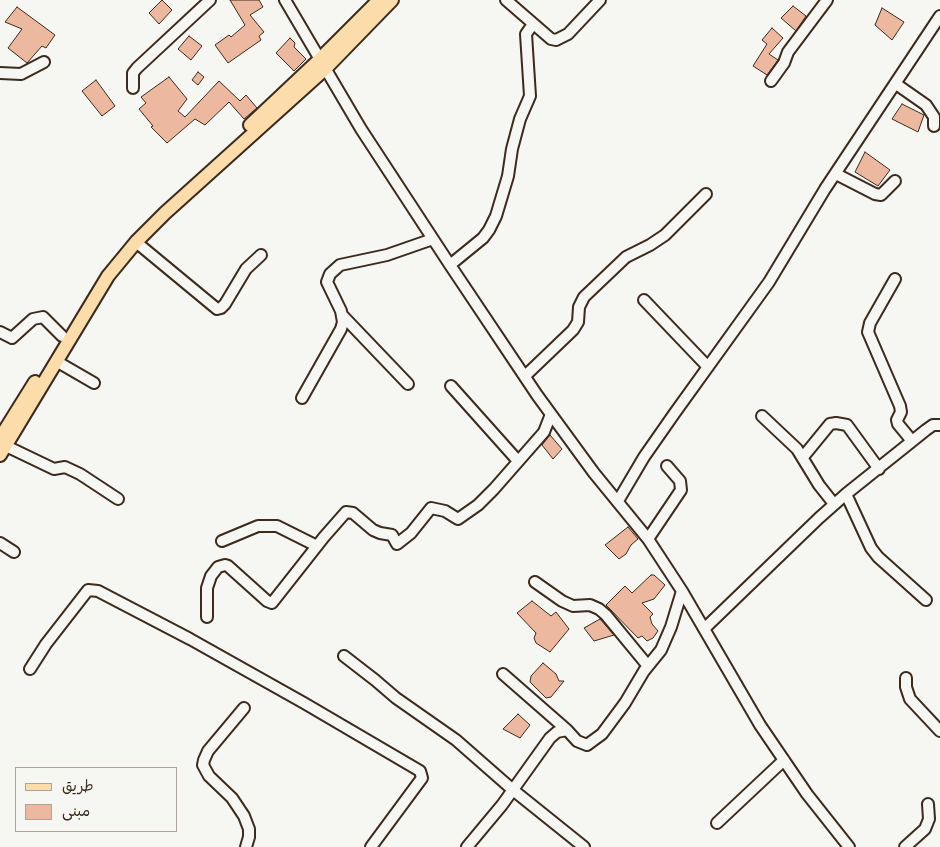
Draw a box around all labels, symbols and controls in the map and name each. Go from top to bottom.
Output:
legend [15,767,178,832]
text: طريق [62,779,94,797]
text: مبنى [62,804,90,822]

